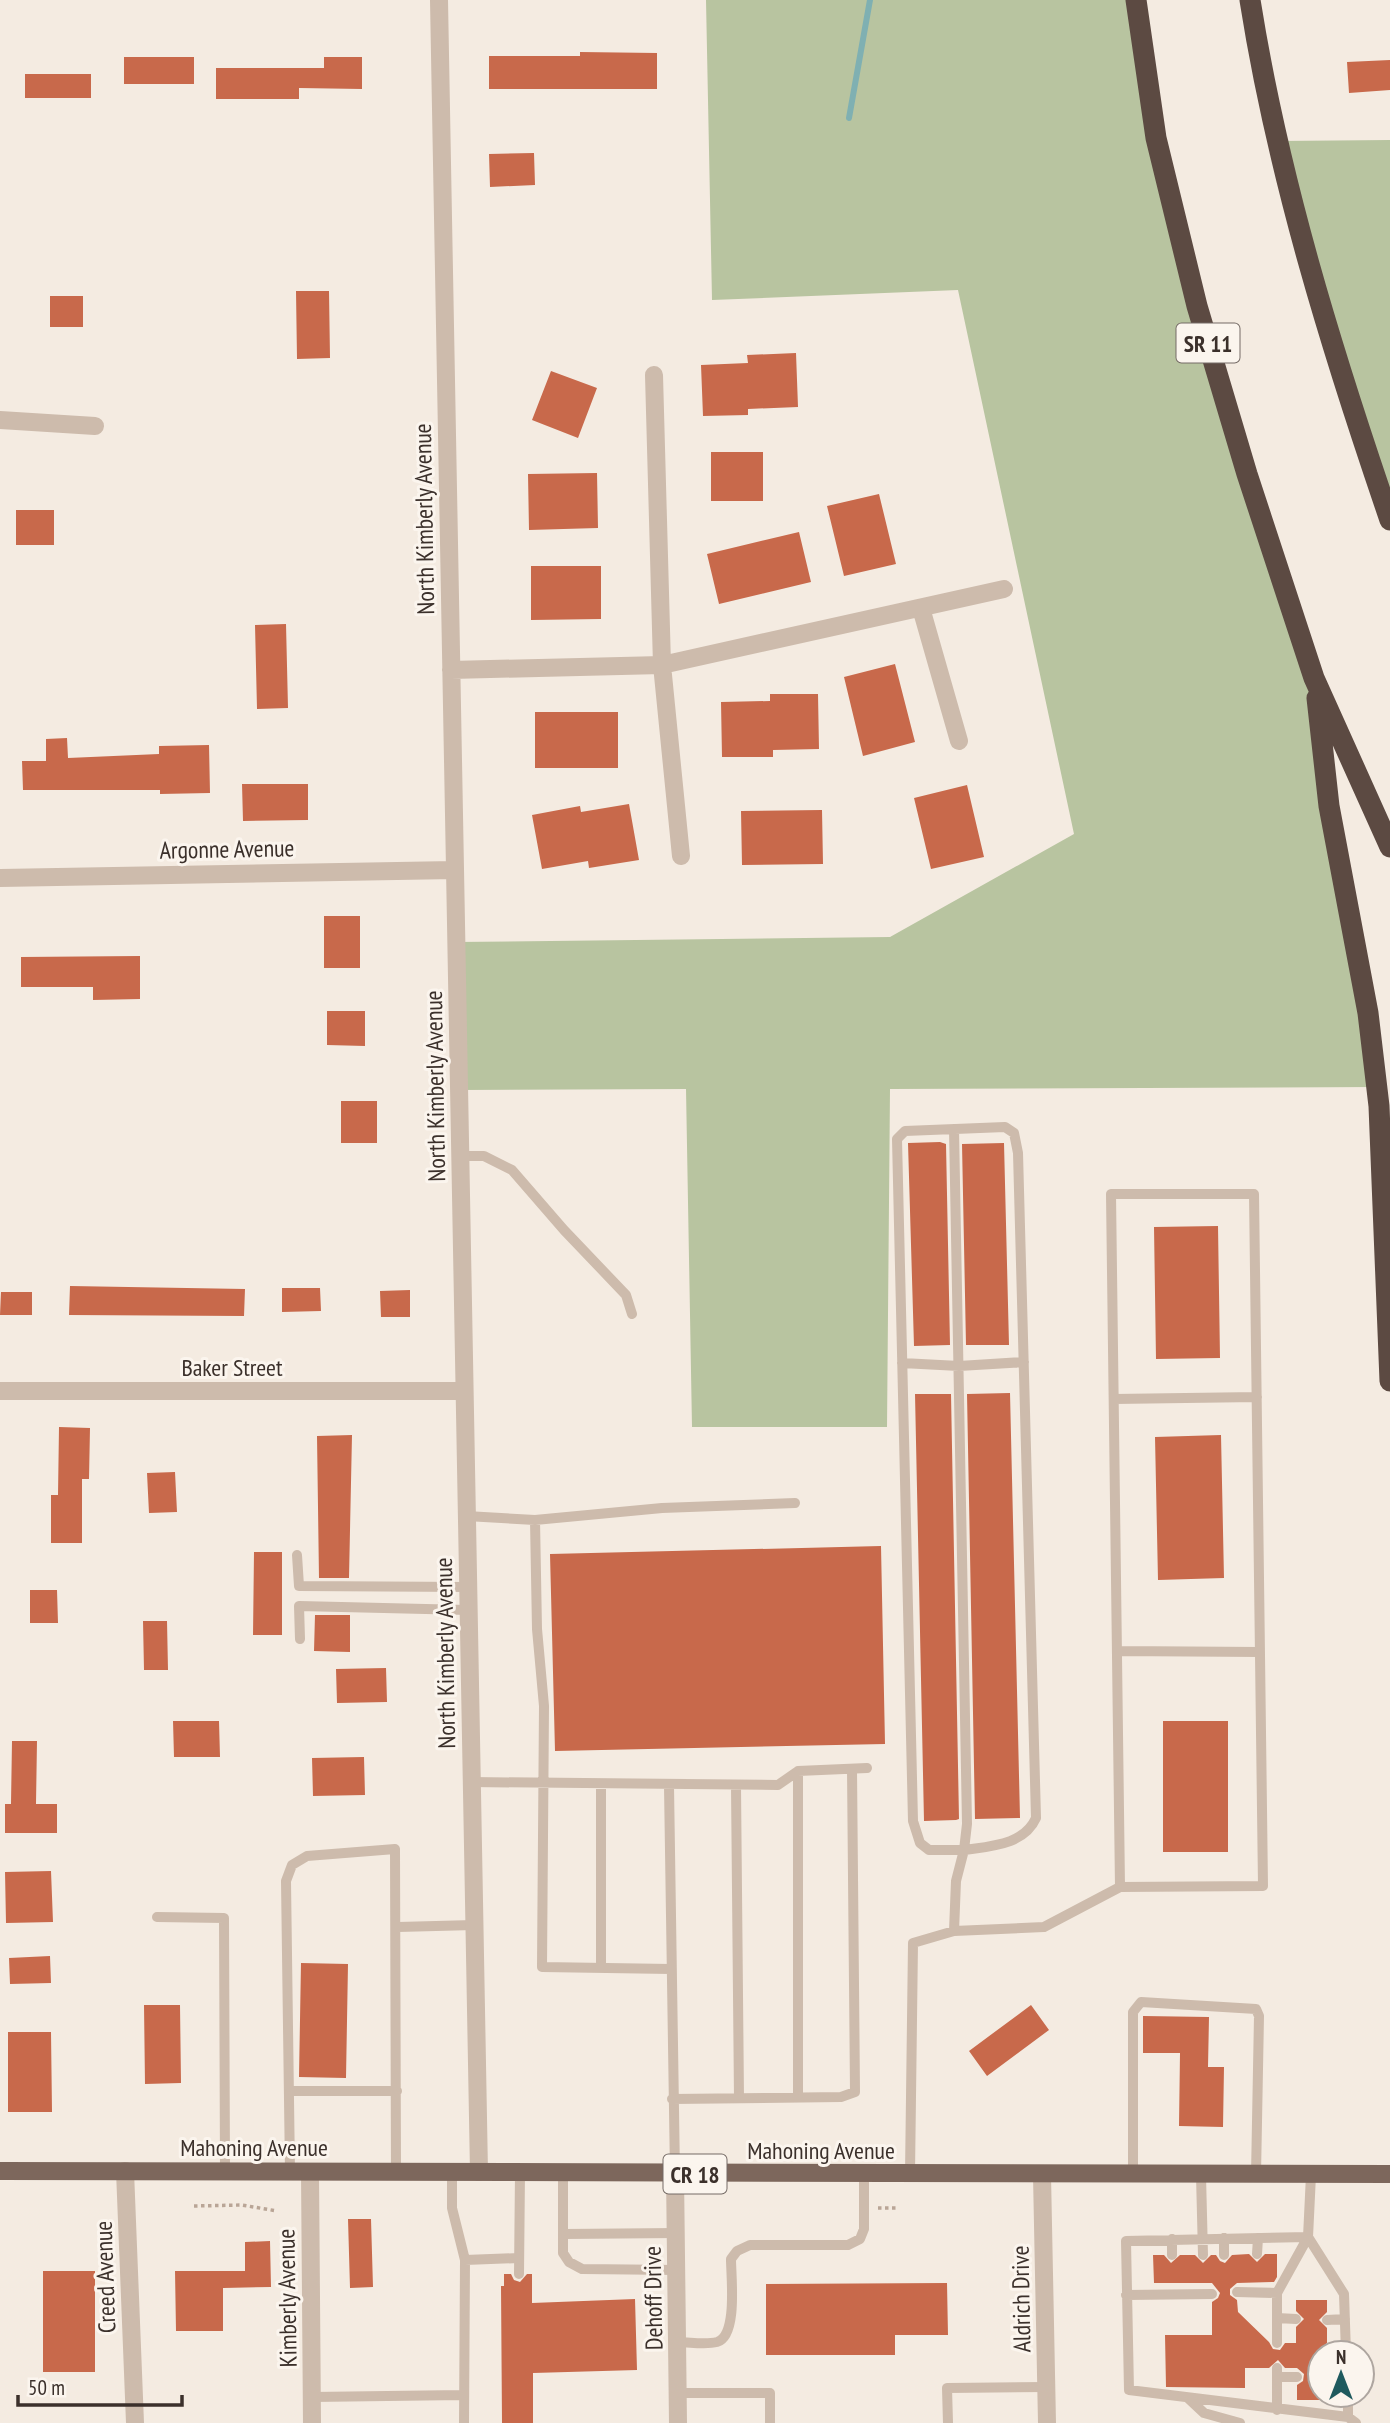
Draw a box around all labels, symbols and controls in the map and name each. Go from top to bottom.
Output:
road number: SR 11 [1176,324,1240,362]
street label: North Kimberly Avenue [407,423,441,615]
street label: Argonne Avenue [159,832,295,866]
street label: North Kimberly Avenue [418,990,452,1182]
street label: Baker Street [181,1352,283,1383]
street label: North Kimberly Avenue [428,1557,462,1749]
street label: Mahoning Avenue [180,2132,328,2163]
street label: Mahoning Avenue [747,2135,895,2166]
road number: CR 18 [664,2154,726,2194]
street label: Creed Avenue [88,2220,122,2334]
street label: Kimberly Avenue [270,2228,304,2368]
street label: Aldrich Drive [1005,2245,1037,2353]
street label: Dehoff Drive [637,2246,669,2350]
north arrow [1306,2339,1376,2409]
text: N [1336,2345,1346,2369]
scale bar [18,2364,182,2408]
text: 50 m [28,2374,65,2401]

